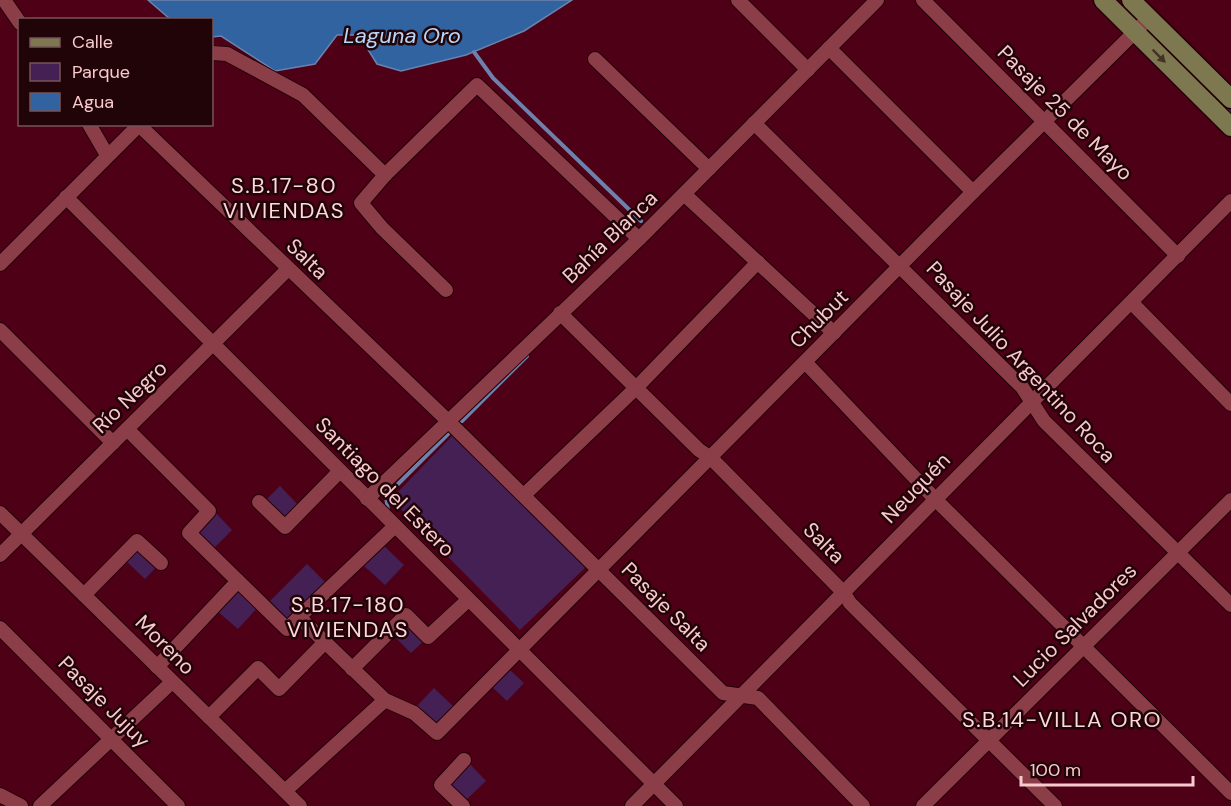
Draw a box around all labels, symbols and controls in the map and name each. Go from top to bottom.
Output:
legend [18,18,213,126]
water label: Laguna Oro [343,21,461,50]
text: Calle [72,30,113,54]
street label: Pasaje 25 de Mayo [991,39,1139,187]
one-way arrow [1152,49,1167,63]
text: Parque [72,60,130,84]
text: Agua [72,90,114,114]
district label: S.B.17-80 VIVIENDAS [223,171,345,225]
street label: Bahía Blanca [556,185,664,289]
street label: Salta [280,232,334,286]
street label: Pasaje Julio Argentino Roca [920,255,1122,469]
street label: Chubut [783,283,855,355]
street label: Río Negro [87,355,173,439]
street label: Santiago del Estero [309,411,461,563]
street label: Neuquén [875,447,957,529]
street label: Salta [797,516,851,570]
street label: Pasaje Salta [615,556,717,658]
street label: Lucio Salvadores [1007,557,1143,693]
district label: S.B.17-180 VIVIENDAS [287,590,409,644]
street label: Moreno [129,609,201,681]
street label: Pasaje Jujuy [52,650,156,754]
district label: S.B.14-VILLA ORO [962,705,1162,734]
scale bar [1021,749,1194,787]
text: 100 m [1030,758,1081,782]

